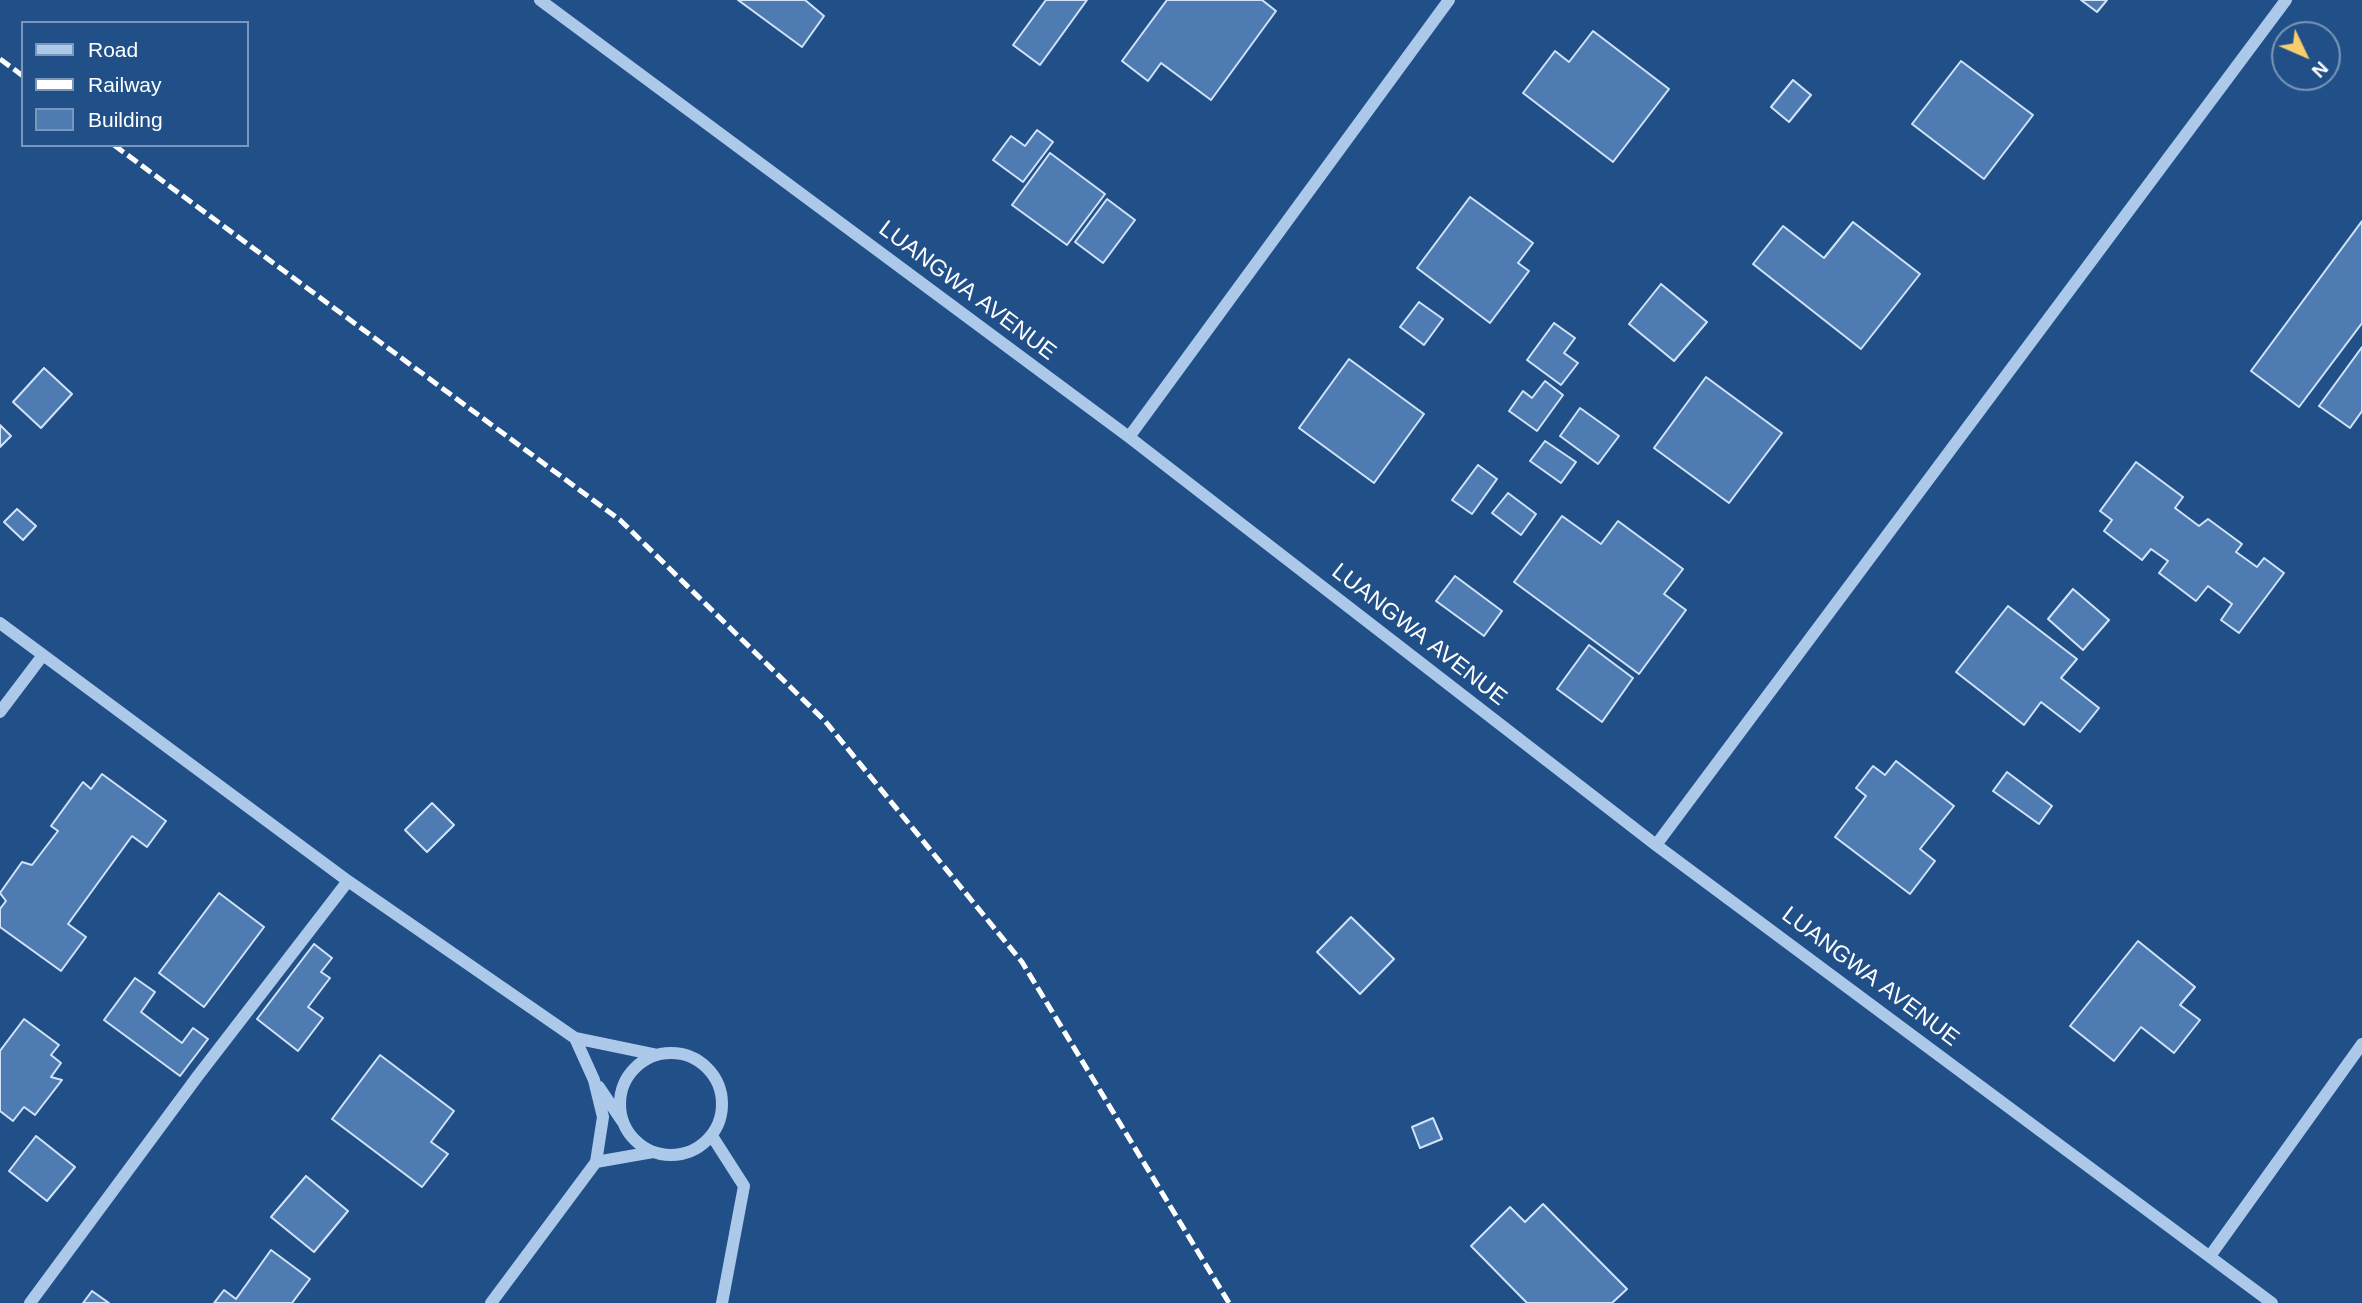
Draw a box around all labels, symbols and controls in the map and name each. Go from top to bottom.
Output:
legend [21,21,248,147]
north arrow [2271,21,2341,91]
text: Road [88,38,138,61]
text: N [2308,57,2332,82]
text: Railway [88,73,162,96]
text: Building [88,108,163,131]
street label: LUANGWA AVENUE [873,215,1061,367]
street label: LUANGWA AVENUE [1326,558,1512,712]
street label: LUANGWA AVENUE [1776,901,1964,1053]

